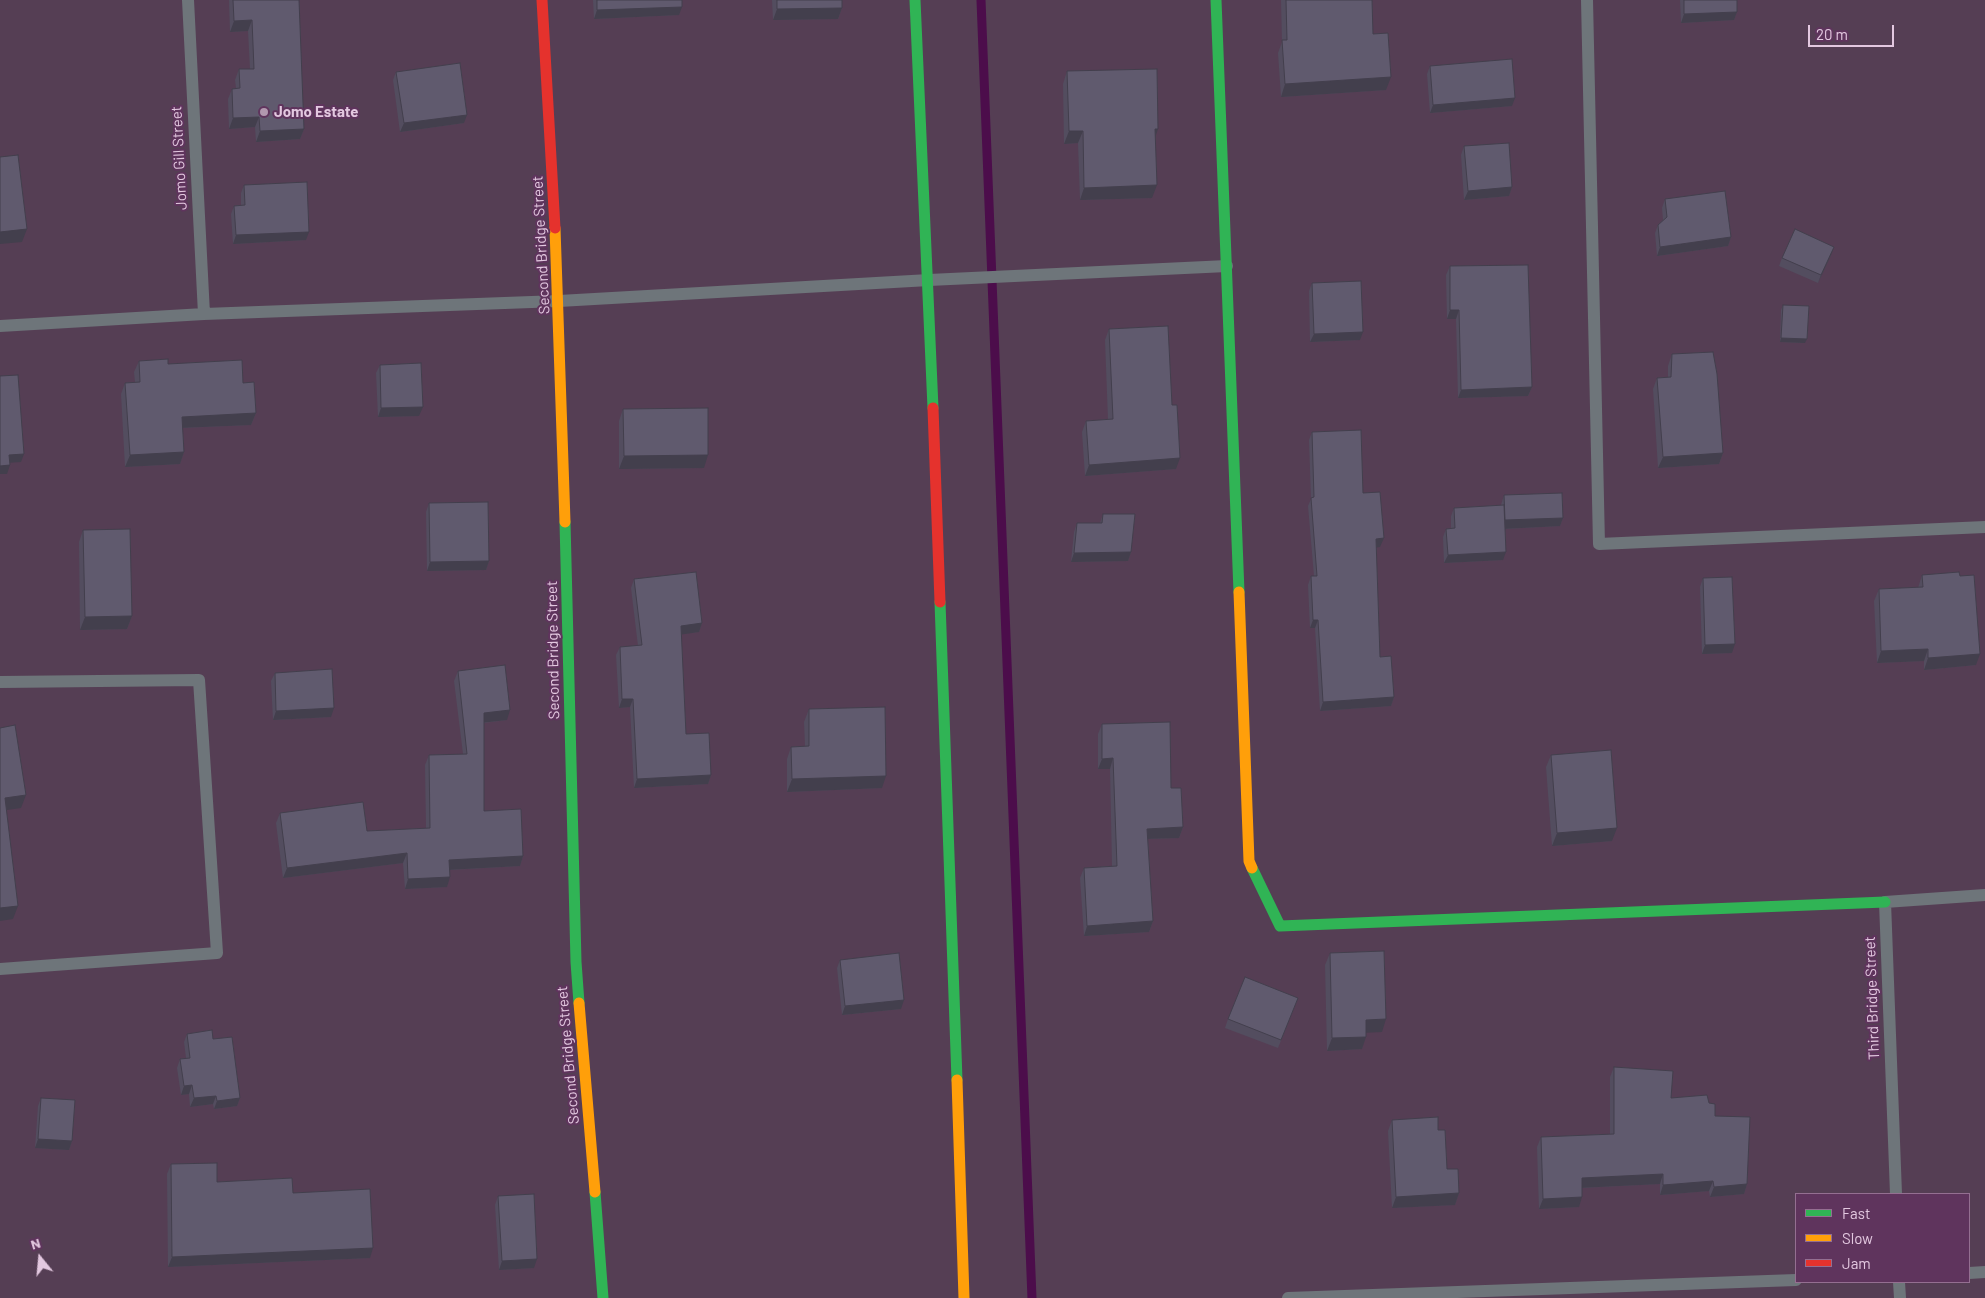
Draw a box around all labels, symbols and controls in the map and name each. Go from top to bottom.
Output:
scale bar [1810,15,1896,47]
text: 20 m [1816,25,1848,43]
place label: Jomo Estate [274,103,358,121]
street label: Jomo Gill Street [167,106,191,210]
marker: Jomo Estate [258,106,270,118]
street label: Second Bridge Street [528,175,554,315]
street label: Second Bridge Street [543,581,563,719]
street label: Third Bridge Street [1861,936,1883,1060]
street label: Second Bridge Street [553,985,583,1125]
legend [1795,1193,1970,1283]
text: Fast [1842,1204,1870,1222]
text: Slow [1842,1229,1873,1247]
north arrow [15,1233,65,1283]
text: N [29,1234,42,1253]
text: Jam [1842,1254,1871,1272]

